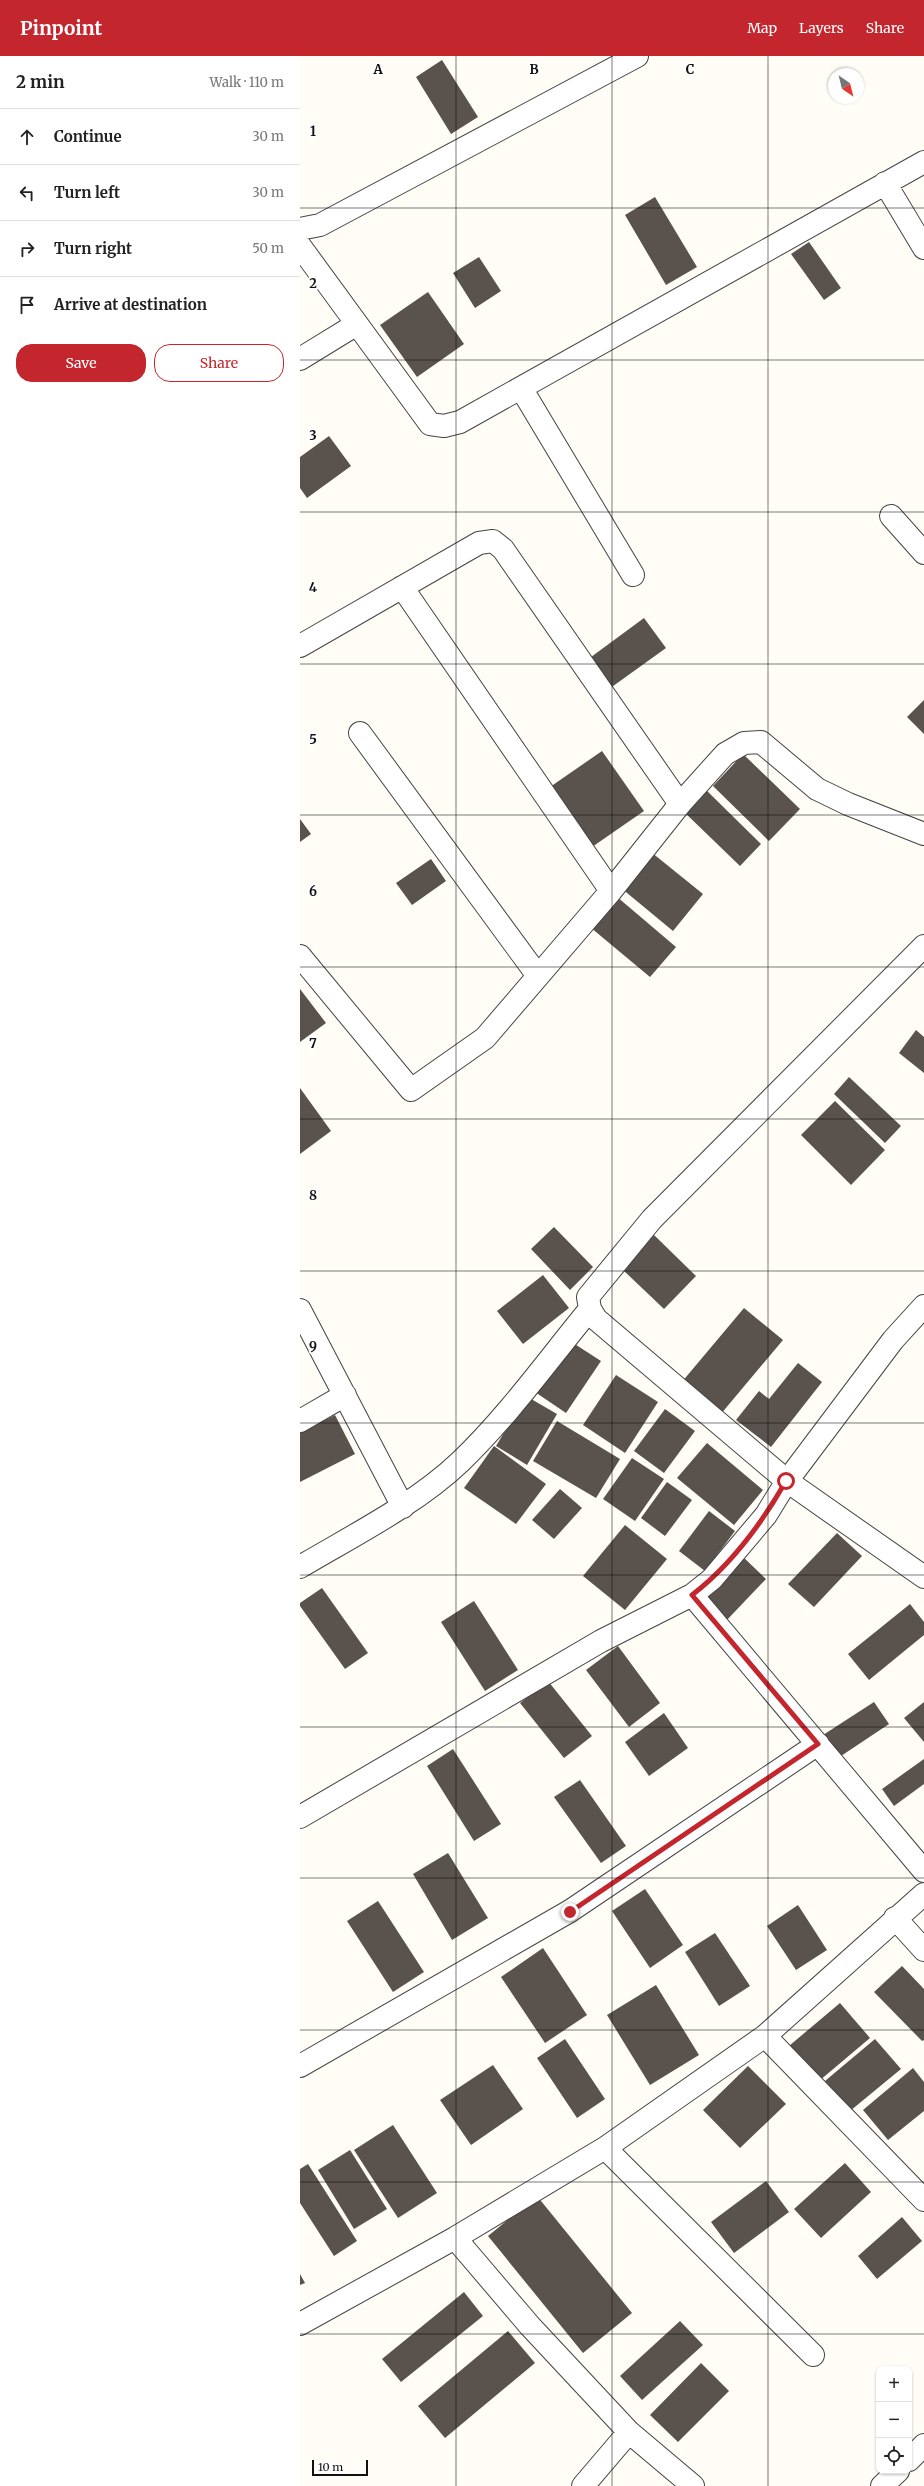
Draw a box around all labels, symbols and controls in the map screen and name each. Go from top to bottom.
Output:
text: Pinpoint [20,16,102,40]
text: Map [747,19,777,37]
text: Layers [799,19,844,37]
text: Share [866,19,904,37]
text: A [372,61,383,78]
text: B [529,61,539,78]
text: C [686,61,695,78]
north arrow [828,68,864,104]
text: 2 min [16,71,64,93]
text: Walk · 110 m [209,74,284,91]
text: 1 [310,123,316,140]
icon: ahead [16,126,38,148]
text: Continue [54,127,122,146]
text: 30 m [252,128,284,145]
icon: left [16,182,38,204]
text: Turn left [54,183,120,202]
text: 30 m [252,184,284,201]
icon: right [16,238,38,260]
text: Turn right [54,239,132,258]
text: 50 m [252,240,284,257]
text: 2 [309,275,317,292]
icon: arrive [16,294,38,316]
text: Arrive at destination [54,295,207,314]
button: Save [16,344,146,382]
button: Share [154,344,284,382]
text: 3 [309,427,317,444]
text: 4 [309,579,318,596]
text: 5 [309,731,317,748]
text: 6 [309,883,317,900]
text: 7 [309,1035,317,1052]
text: 8 [309,1187,317,1204]
text: 9 [309,1338,317,1355]
route start [777,1472,795,1490]
route end [561,1903,579,1921]
map controls [876,2366,912,2474]
button: + [876,2366,912,2402]
button: − [876,2402,912,2438]
button: locate [876,2438,912,2474]
scale bar [312,2458,368,2477]
text: 10 m [318,2460,343,2474]

